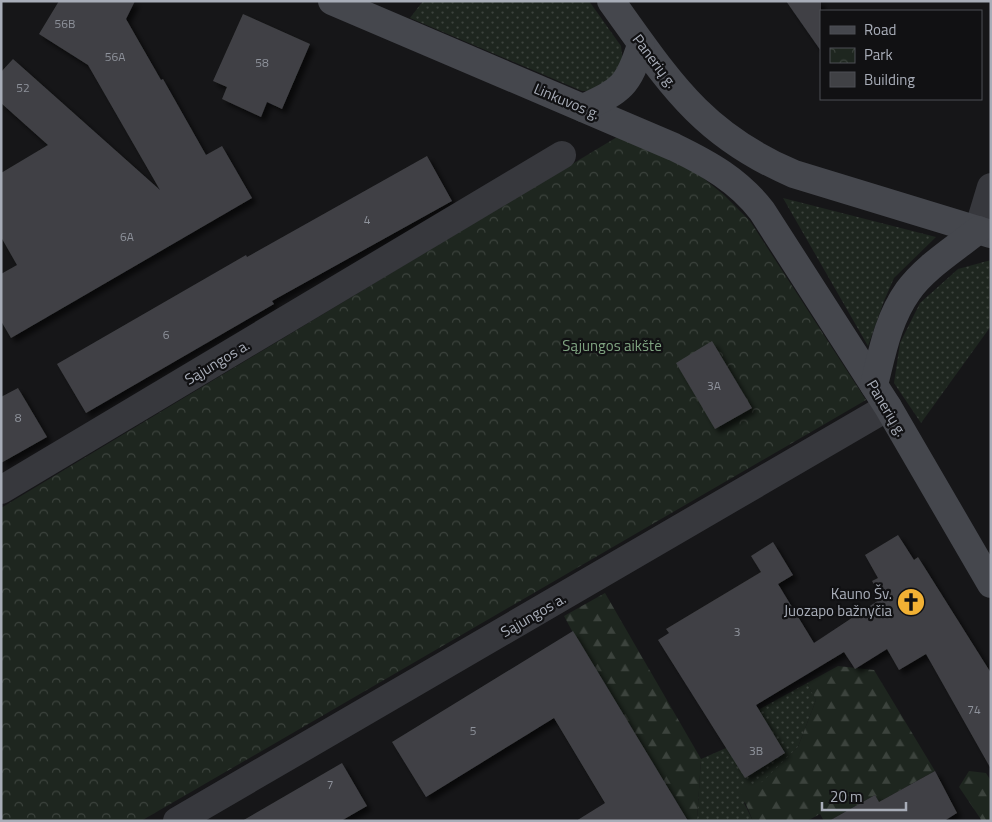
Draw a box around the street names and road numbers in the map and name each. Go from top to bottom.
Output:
street label: Panerių g. [627,29,683,93]
street label: Linkuvos g. [530,77,604,125]
street label: Sąjungos a. [180,334,254,390]
street label: Panerių g. [861,375,913,441]
street label: Sąjungos a. [496,587,570,643]

